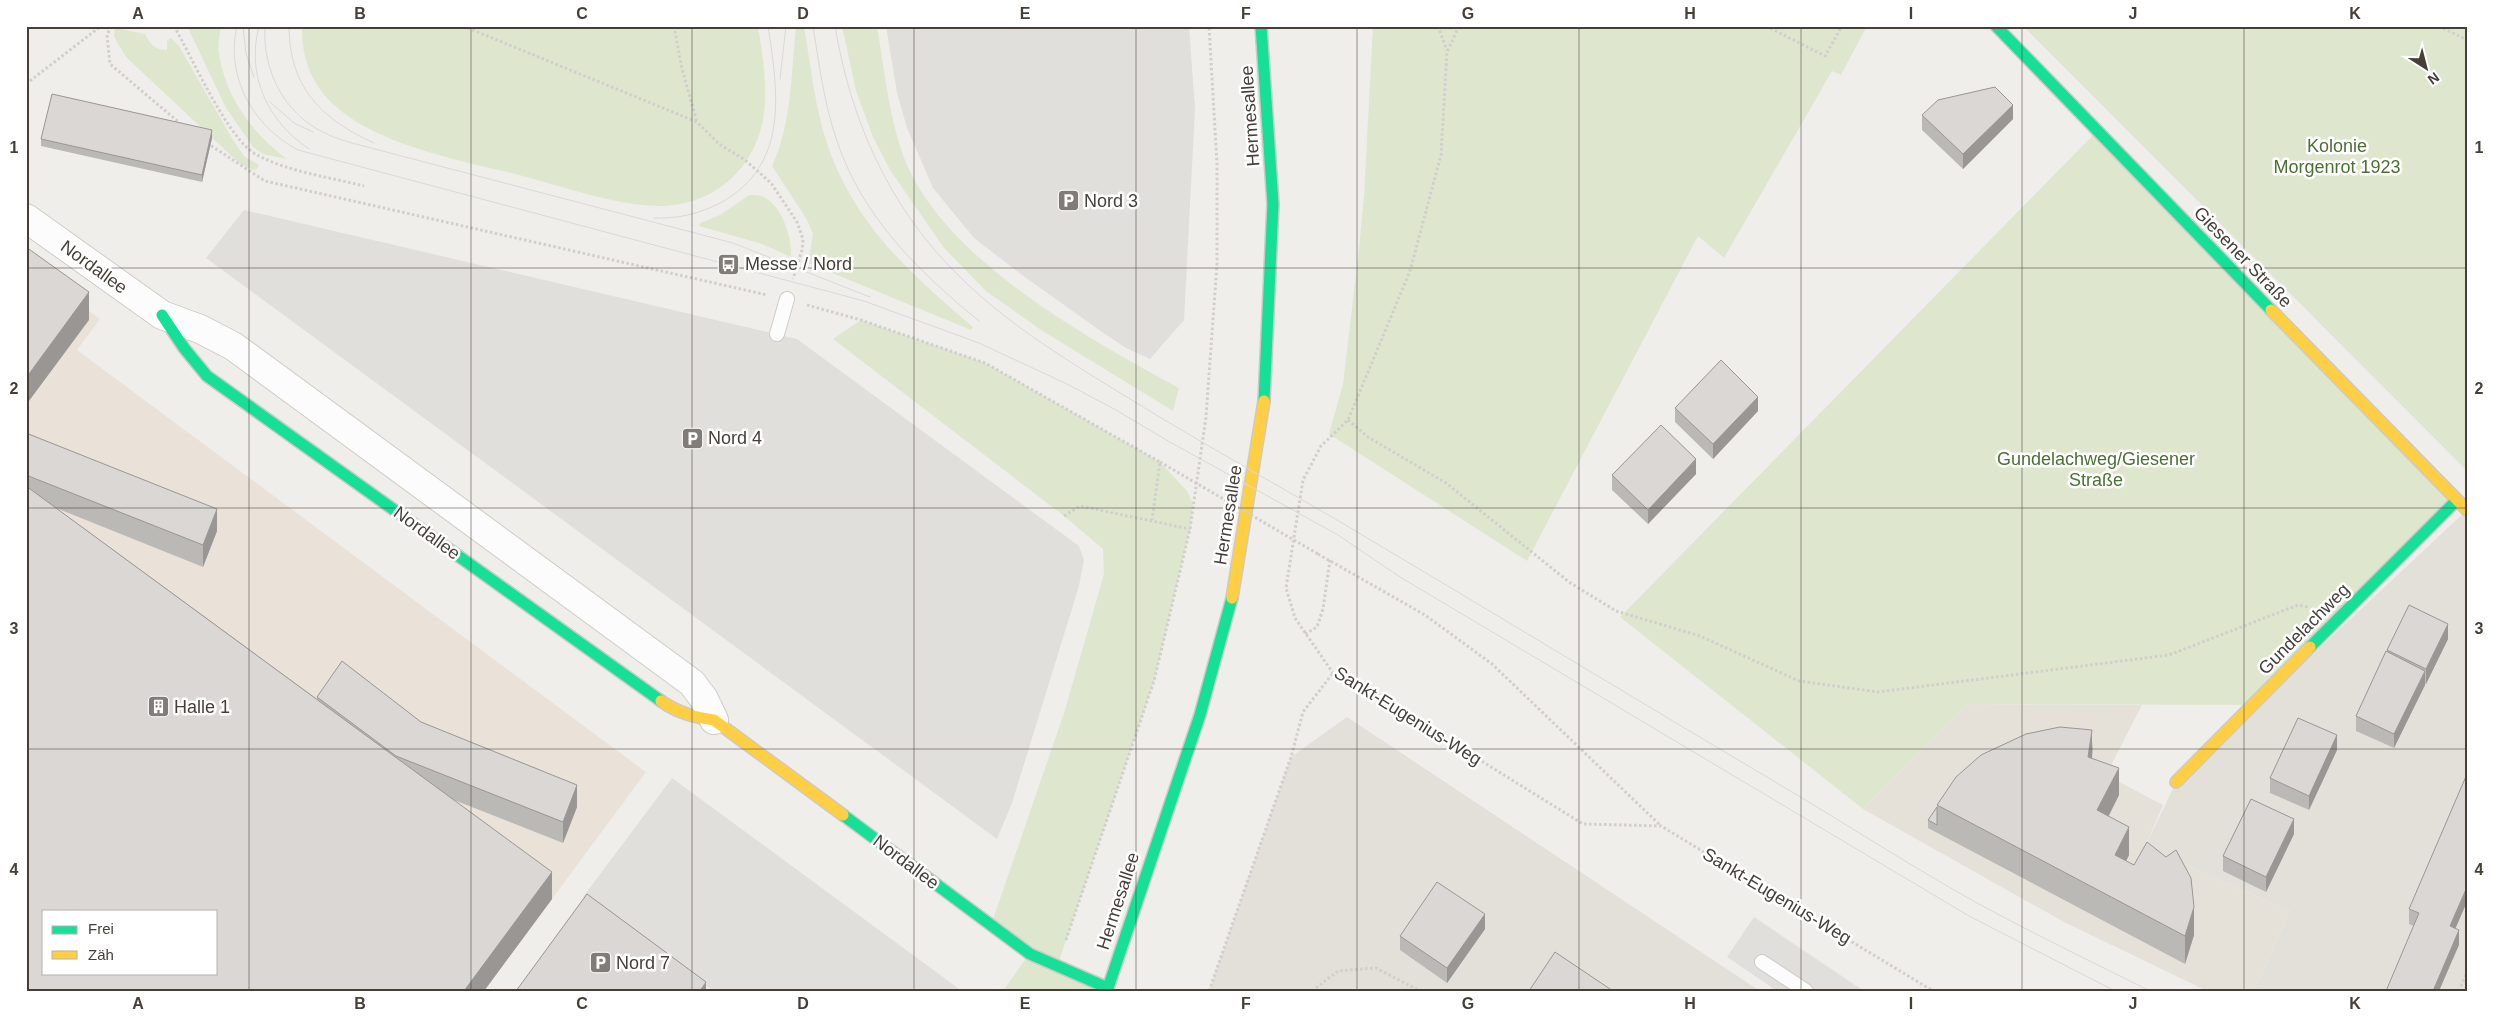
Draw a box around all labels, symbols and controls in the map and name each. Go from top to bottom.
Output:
text: A [132,5,144,22]
text: B [354,5,366,22]
text: C [576,5,588,22]
text: D [797,5,809,22]
text: E [1020,5,1031,22]
text: F [1241,5,1251,22]
text: G [1462,5,1474,22]
text: H [1684,5,1696,22]
text: I [1909,5,1913,22]
text: J [2129,5,2137,22]
text: K [2349,5,2361,22]
north arrow [2400,42,2450,92]
street label: Hermesallee [1237,65,1263,167]
text: N [2425,69,2442,88]
park label: Kolonie Morgenrot 1923 [2273,136,2401,177]
text: 1 [10,139,19,156]
text: 1 [2475,139,2484,156]
parking icon: Nord 3 [1056,189,1080,213]
place label: Nord 3 [1084,191,1138,211]
street label: Giesener Straße [2190,203,2296,311]
street label: Nordallee [57,236,131,298]
bus stop icon: Messe / Nord [717,252,741,276]
place label: Messe / Nord [745,254,852,274]
text: 2 [10,380,19,397]
text: 2 [2475,380,2484,397]
parking icon: Nord 4 [680,426,704,450]
place label: Nord 4 [708,428,762,448]
park label: Gundelachweg/Giesener Straße [1997,449,2195,490]
street label: Hermesallee [1210,464,1246,566]
street label: Nordallee [390,502,464,564]
street label: Gundelachweg [2254,579,2354,679]
text: 3 [10,620,19,637]
text: 3 [2475,620,2484,637]
street label: Sankt-Eugenius-Weg [1331,663,1485,769]
building icon: Halle 1 [146,695,170,719]
place label: Halle 1 [174,697,230,717]
street label: Nordallee [869,831,943,893]
street label: Sankt-Eugenius-Weg [1699,844,1855,948]
street label: Hermesallee [1093,850,1143,952]
text: 4 [10,861,19,878]
text: 4 [2475,861,2484,878]
legend [42,910,218,974]
text: Frei [88,920,114,937]
text: Zäh [88,946,114,963]
parking icon: Nord 7 [588,951,612,975]
place label: Nord 7 [616,953,670,973]
text: A [132,995,144,1012]
text: B [354,995,366,1012]
text: C [576,995,588,1012]
text: D [797,995,809,1012]
text: E [1020,995,1031,1012]
text: F [1241,995,1251,1012]
text: G [1462,995,1474,1012]
text: H [1684,995,1696,1012]
text: I [1909,995,1913,1012]
text: J [2129,995,2137,1012]
text: K [2349,995,2361,1012]

